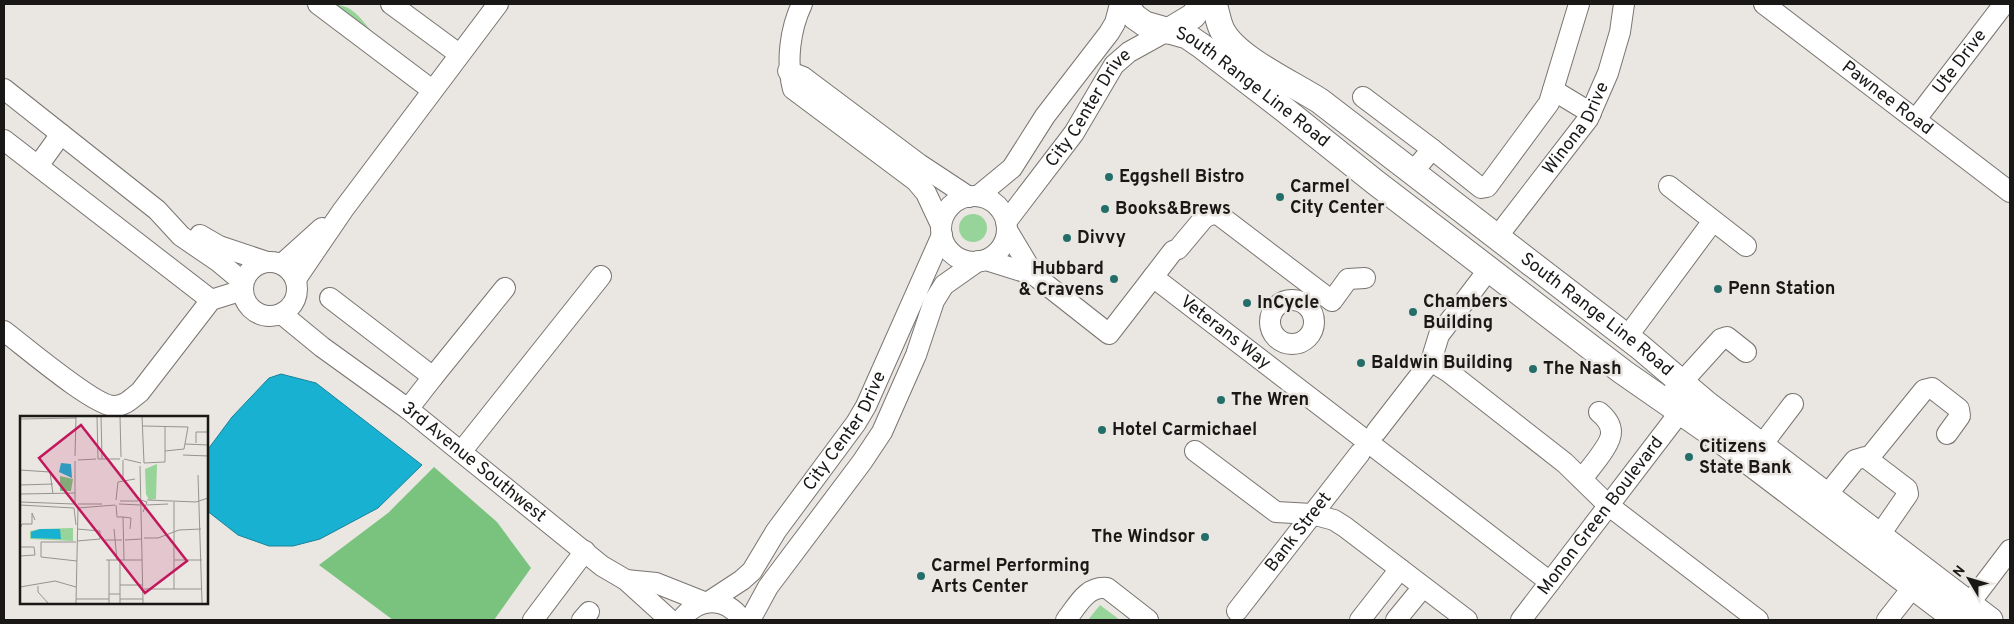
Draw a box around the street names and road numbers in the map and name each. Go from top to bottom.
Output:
street label: South Range Line Road [1173,22,1334,153]
street label: Ute Drive [1928,25,1992,99]
street label: City Center Drive [1040,44,1136,172]
street label: Pawnee Road [1837,56,1938,140]
street label: Winona Drive [1538,78,1614,179]
street label: South Range Line Road [1516,248,1678,382]
street label: Veterans Way [1175,290,1275,375]
street label: City Center Drive [798,368,891,496]
street label: 3rd Avenue Southwest [397,397,551,528]
street label: Monon Green Boulevard [1533,432,1669,600]
street label: Bank Street [1260,487,1337,577]

